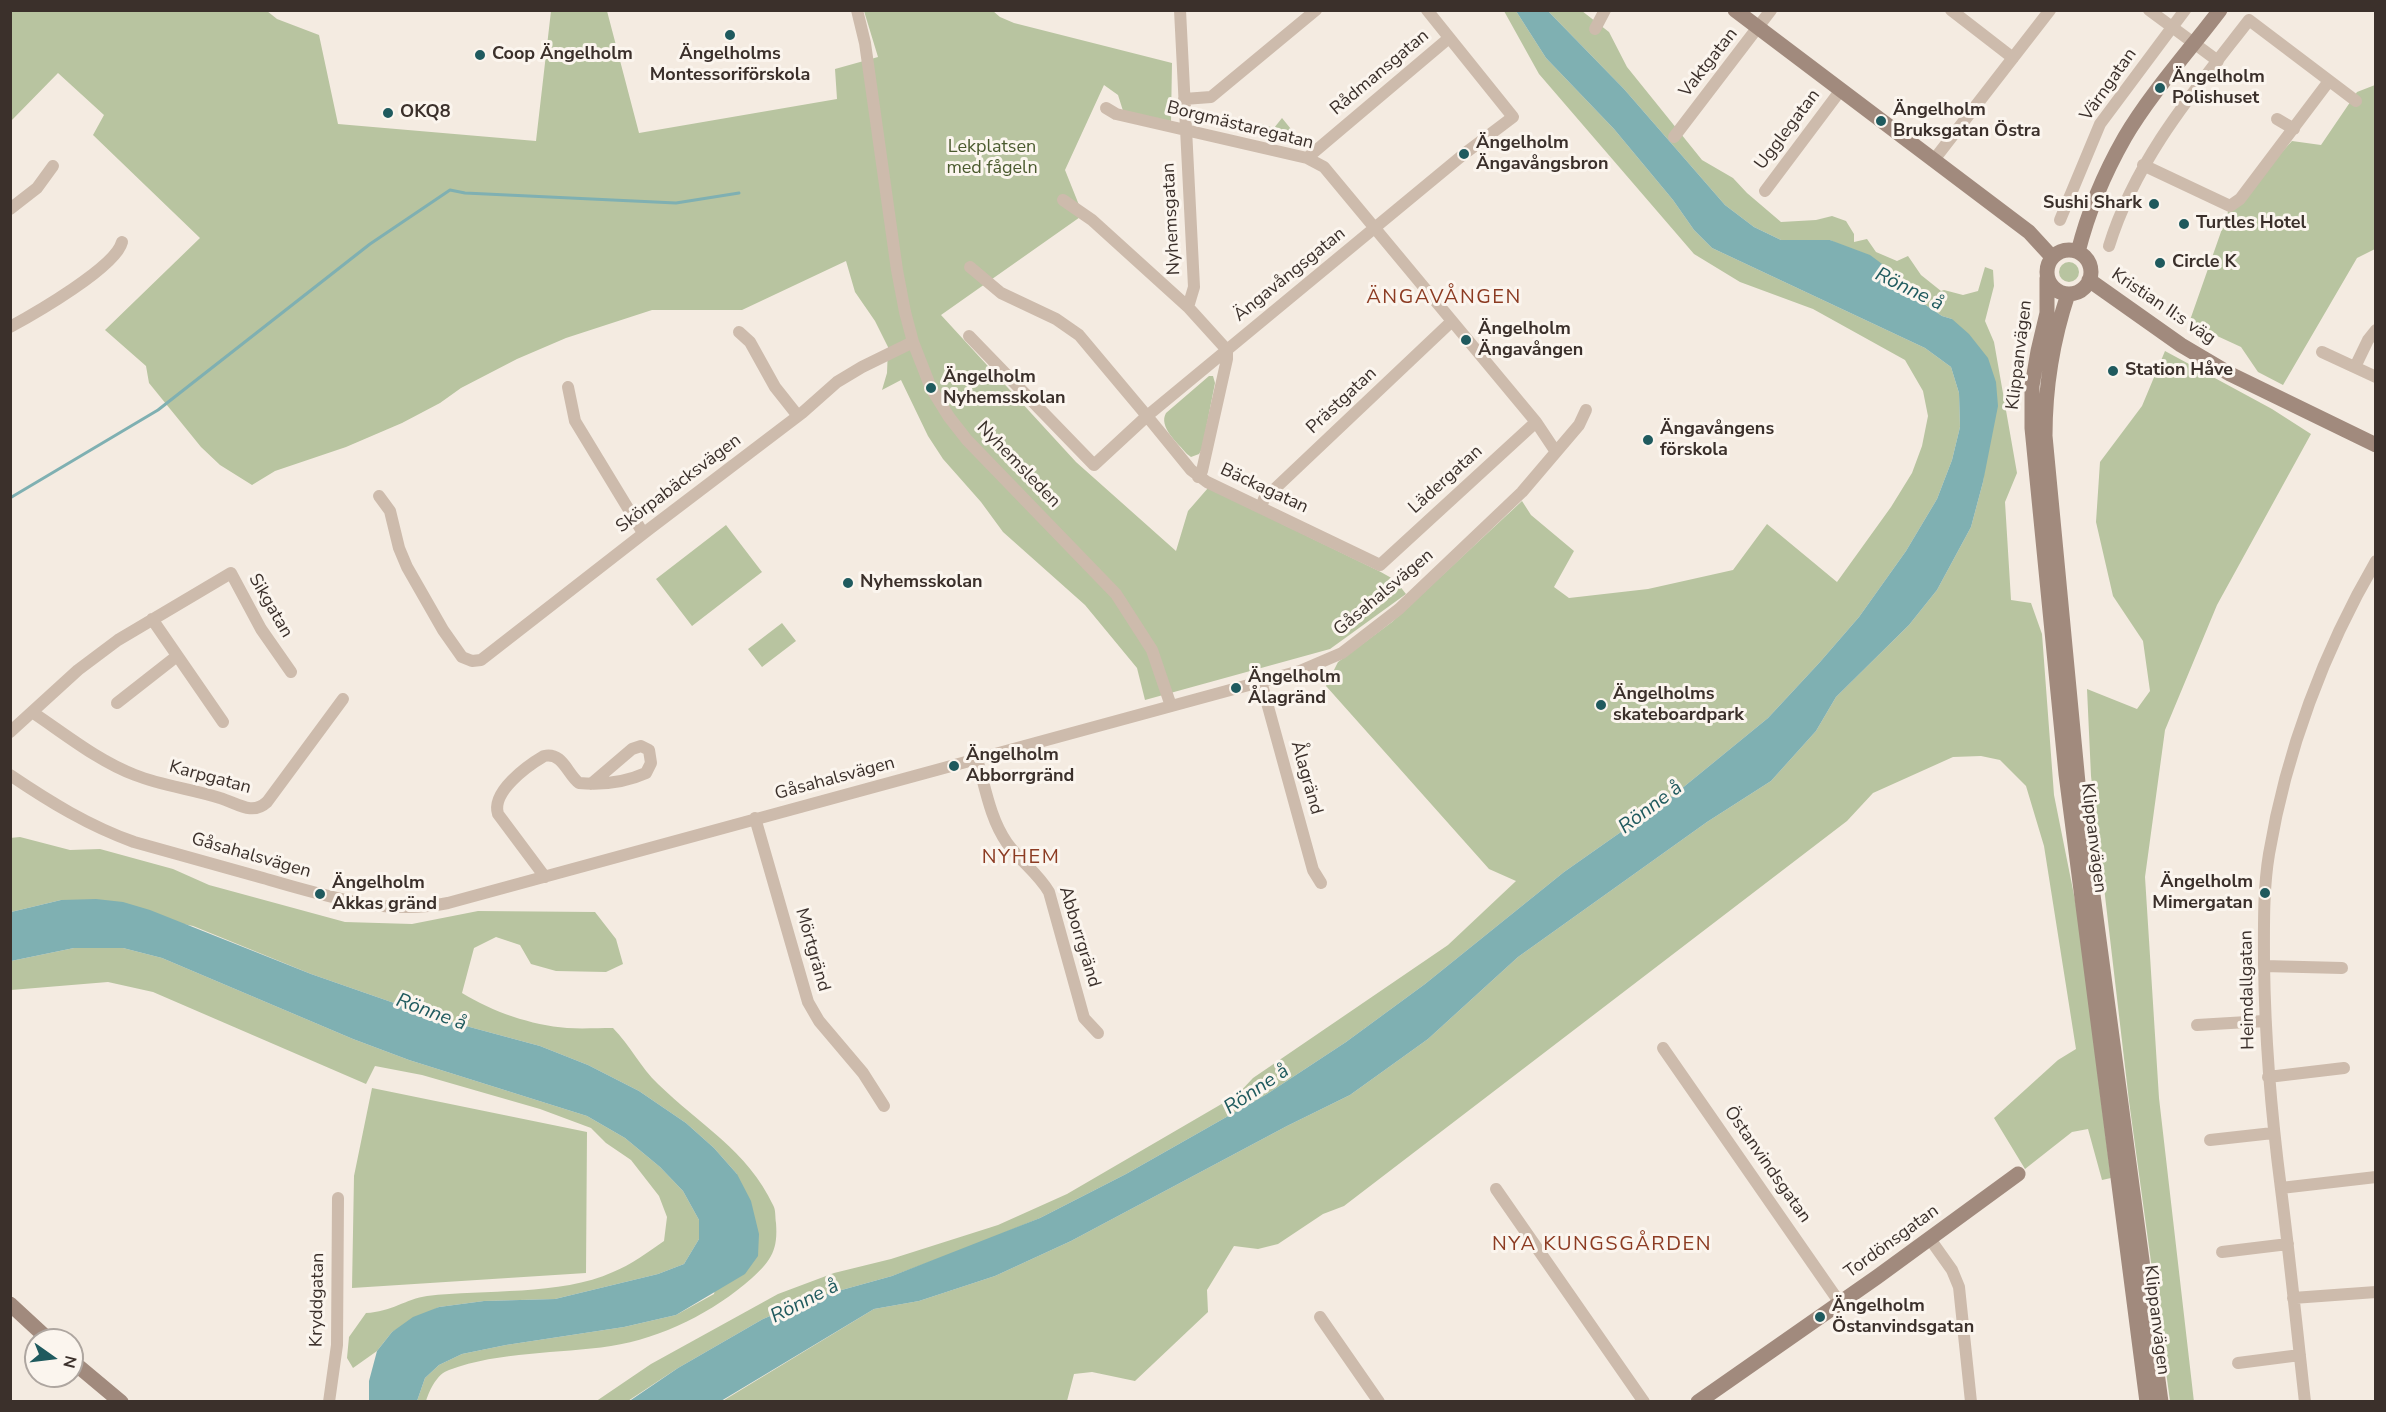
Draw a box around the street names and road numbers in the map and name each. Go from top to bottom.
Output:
street label: Vaktgatan [1675,24,1743,102]
street label: Rådmansgatan [1326,26,1434,120]
street label: Värngatan [2076,45,2142,125]
street label: Ugglegatan [1751,85,1825,175]
street label: Borgmästaregatan [1164,97,1316,155]
street label: Nyhemsgatan [1158,162,1186,276]
street label: Ängavångsgatan [1230,223,1350,327]
street label: Kristian II:s väg [2107,264,2219,350]
street label: Klippanvägen [2003,299,2037,411]
street label: Prästgatan [1302,363,1382,439]
street label: Nyhemsleden [971,417,1065,513]
street label: Skörpabäcksvägen [612,430,746,538]
street label: Lädergatan [1405,441,1487,519]
street label: Bäckagatan [1217,459,1311,519]
street label: Gåsahalsvägen [1330,545,1438,641]
street label: Sikgatan [243,570,297,642]
street label: Ålagränd [1285,739,1327,817]
street label: Gåsahalsvägen [773,753,897,805]
street label: Karpgatan [167,757,253,799]
street label: Klippanvägen [2076,782,2110,894]
street label: Gåsahalsvägen [189,829,313,883]
street label: Abborrgränd [1053,884,1105,990]
street label: Mörtgränd [790,906,834,994]
street label: Heimdallgatan [2236,930,2260,1050]
street label: Östanvindsgatan [1719,1103,1815,1227]
street label: Tordönsgatan [1841,1201,1943,1283]
street label: Kryddgatan [306,1253,330,1347]
street label: Klippanvägen [2139,1264,2173,1376]

